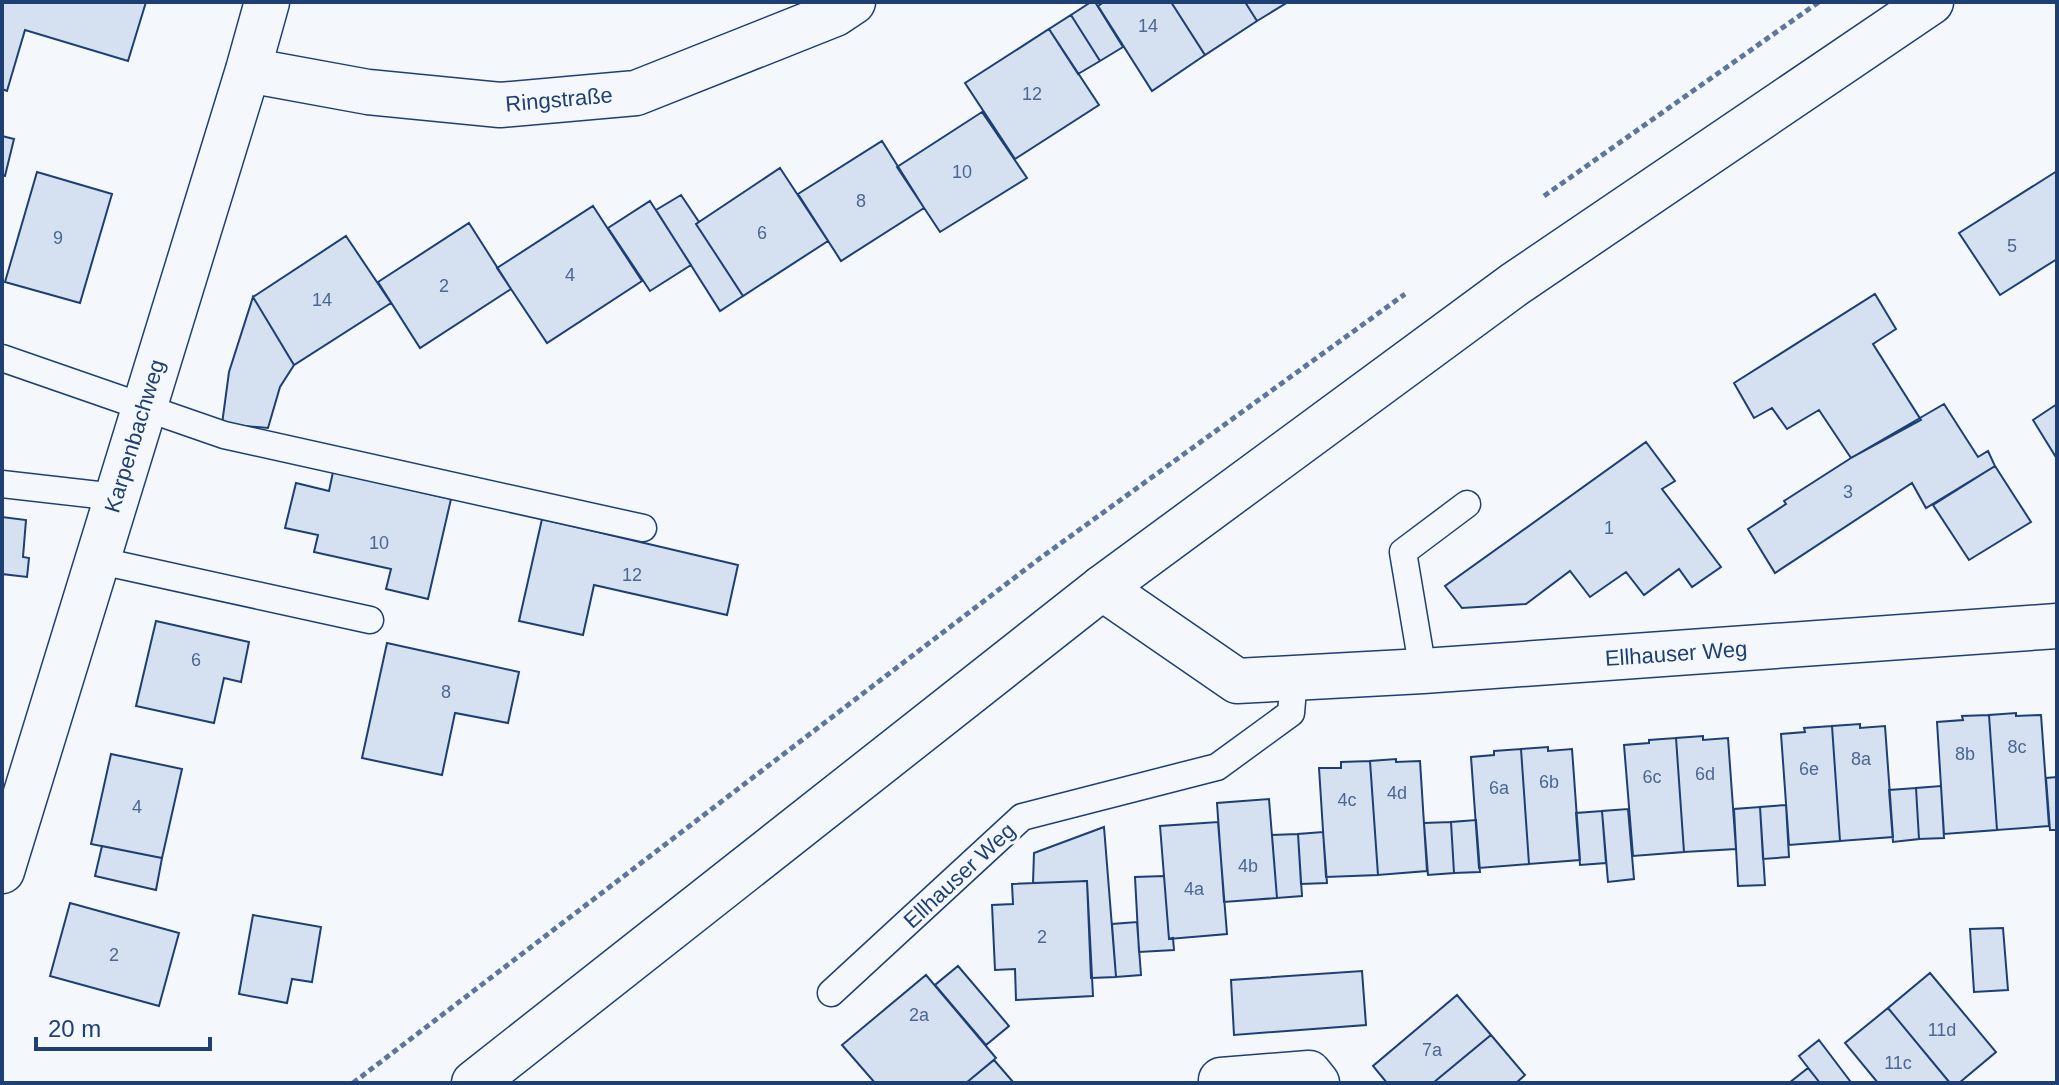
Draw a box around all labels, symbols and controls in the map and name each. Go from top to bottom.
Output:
house number: 14 [1138,16,1158,36]
street label: Ringstraße [504,82,614,117]
house number: 12 [1022,84,1042,104]
house number: 10 [952,162,972,182]
house number: 8 [856,191,866,211]
house number: 6 [757,223,767,243]
house number: 9 [53,228,63,248]
house number: 5 [2007,236,2017,256]
house number: 4 [565,265,575,285]
house number: 2 [439,276,449,296]
house number: 14 [312,290,332,310]
street label: Karpenbachweg [99,356,170,516]
house number: 3 [1843,482,1853,502]
house number: 1 [1604,518,1614,538]
house number: 10 [369,533,389,553]
house number: 12 [622,565,642,585]
street label: Ellhauser Weg [1604,636,1748,671]
house number: 6 [191,650,201,670]
house number: 8 [441,682,451,702]
house number: 8c [2007,737,2027,757]
house number: 8b [1955,744,1975,764]
house number: 8a [1851,749,1872,769]
house number: 6e [1799,759,1819,779]
house number: 6d [1695,764,1715,784]
house number: 6c [1642,767,1662,787]
house number: 6b [1539,772,1559,792]
house number: 6a [1489,778,1510,798]
house number: 4d [1387,783,1407,803]
house number: 4c [1337,790,1357,810]
house number: 4 [132,797,142,817]
street label: Ellhauser Weg [899,818,1020,933]
house number: 4b [1238,856,1258,876]
house number: 4a [1184,879,1205,899]
house number: 2 [1037,927,1047,947]
house number: 2 [109,945,119,965]
scale bar [36,1001,210,1051]
house number: 2a [909,1005,930,1025]
text: 20 m [48,1015,101,1042]
house number: 11d [1928,1020,1956,1040]
house number: 7a [1422,1040,1443,1060]
house number: 11c [1884,1053,1912,1073]

